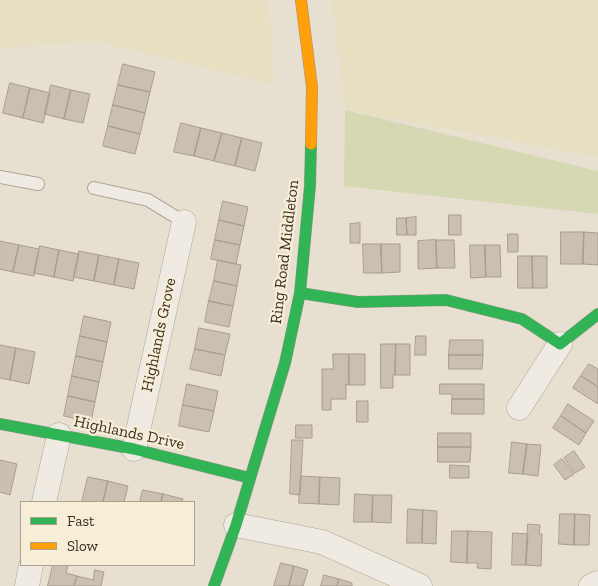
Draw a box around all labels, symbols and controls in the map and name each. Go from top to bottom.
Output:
street label: Ring Road Middleton [267,179,303,325]
street label: Highlands Grove [138,276,180,394]
street label: Highlands Drive [72,412,186,454]
legend [20,501,195,566]
text: Fast [67,512,95,530]
text: Slow [67,537,98,555]

